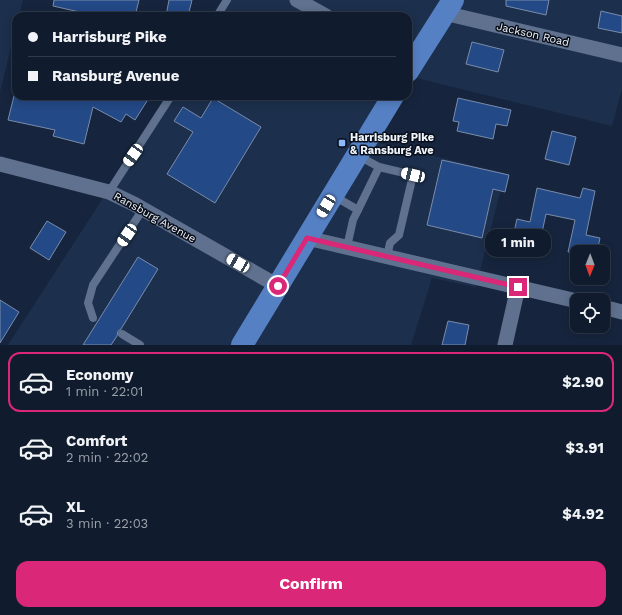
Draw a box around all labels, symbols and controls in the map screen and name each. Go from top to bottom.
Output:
street label: Jackson Road [495,20,571,49]
text: Harrisburg Pike [52,28,167,46]
text: Ransburg Avenue [52,67,179,85]
place label: Harrisburg Pike & Ransburg Ave [350,131,434,157]
marker: Harrisburg Pike & Ransburg Ave [337,138,347,148]
car [121,142,145,168]
car [400,166,426,184]
street label: Ransburg Avenue [111,189,198,245]
car [315,193,337,219]
car [115,222,139,248]
callout: 1 min [485,229,551,257]
text: 1 min [501,235,535,250]
north arrow [570,245,610,285]
map controls [570,245,610,333]
car [225,252,251,274]
route start [269,277,287,295]
route end [509,278,527,296]
button: locate [570,293,610,333]
icon: car [18,364,54,400]
text: Economy [66,366,133,384]
text: $2.90 [562,373,604,391]
text: 1 min · 22:01 [66,384,143,399]
icon: car [18,430,54,466]
text: Comfort [66,432,127,450]
text: $3.91 [565,439,604,457]
text: 2 min · 22:02 [66,450,148,465]
icon: car [18,496,54,532]
text: XL [66,498,85,516]
text: $4.92 [562,505,604,523]
text: 3 min · 22:03 [66,516,148,531]
button: Confirm [16,561,606,607]

